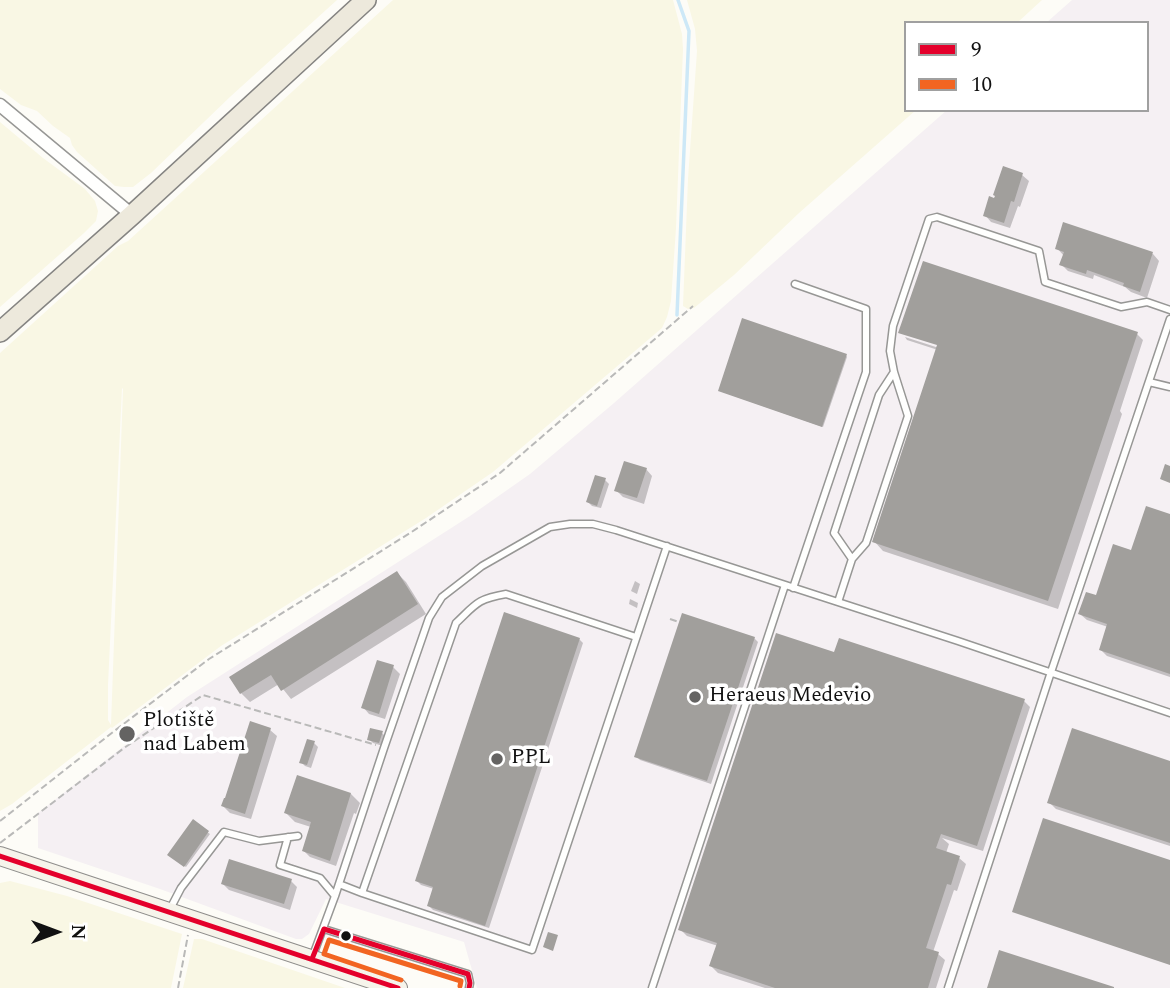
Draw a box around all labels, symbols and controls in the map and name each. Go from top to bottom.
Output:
legend [904,21,1149,112]
text: 9 [971,34,982,66]
text: 10 [971,69,992,101]
place label: Heraeus Medevio [709,684,871,710]
marker: Heraeus Medevio [687,689,703,705]
place label: Plotiště nad Labem [143,709,246,759]
marker: Plotiště nad Labem [117,724,137,744]
place label: PPL [511,746,551,772]
marker: PPL [489,751,505,767]
north arrow [21,897,91,967]
text: N [63,924,92,940]
unlabelled marker [339,929,353,943]

